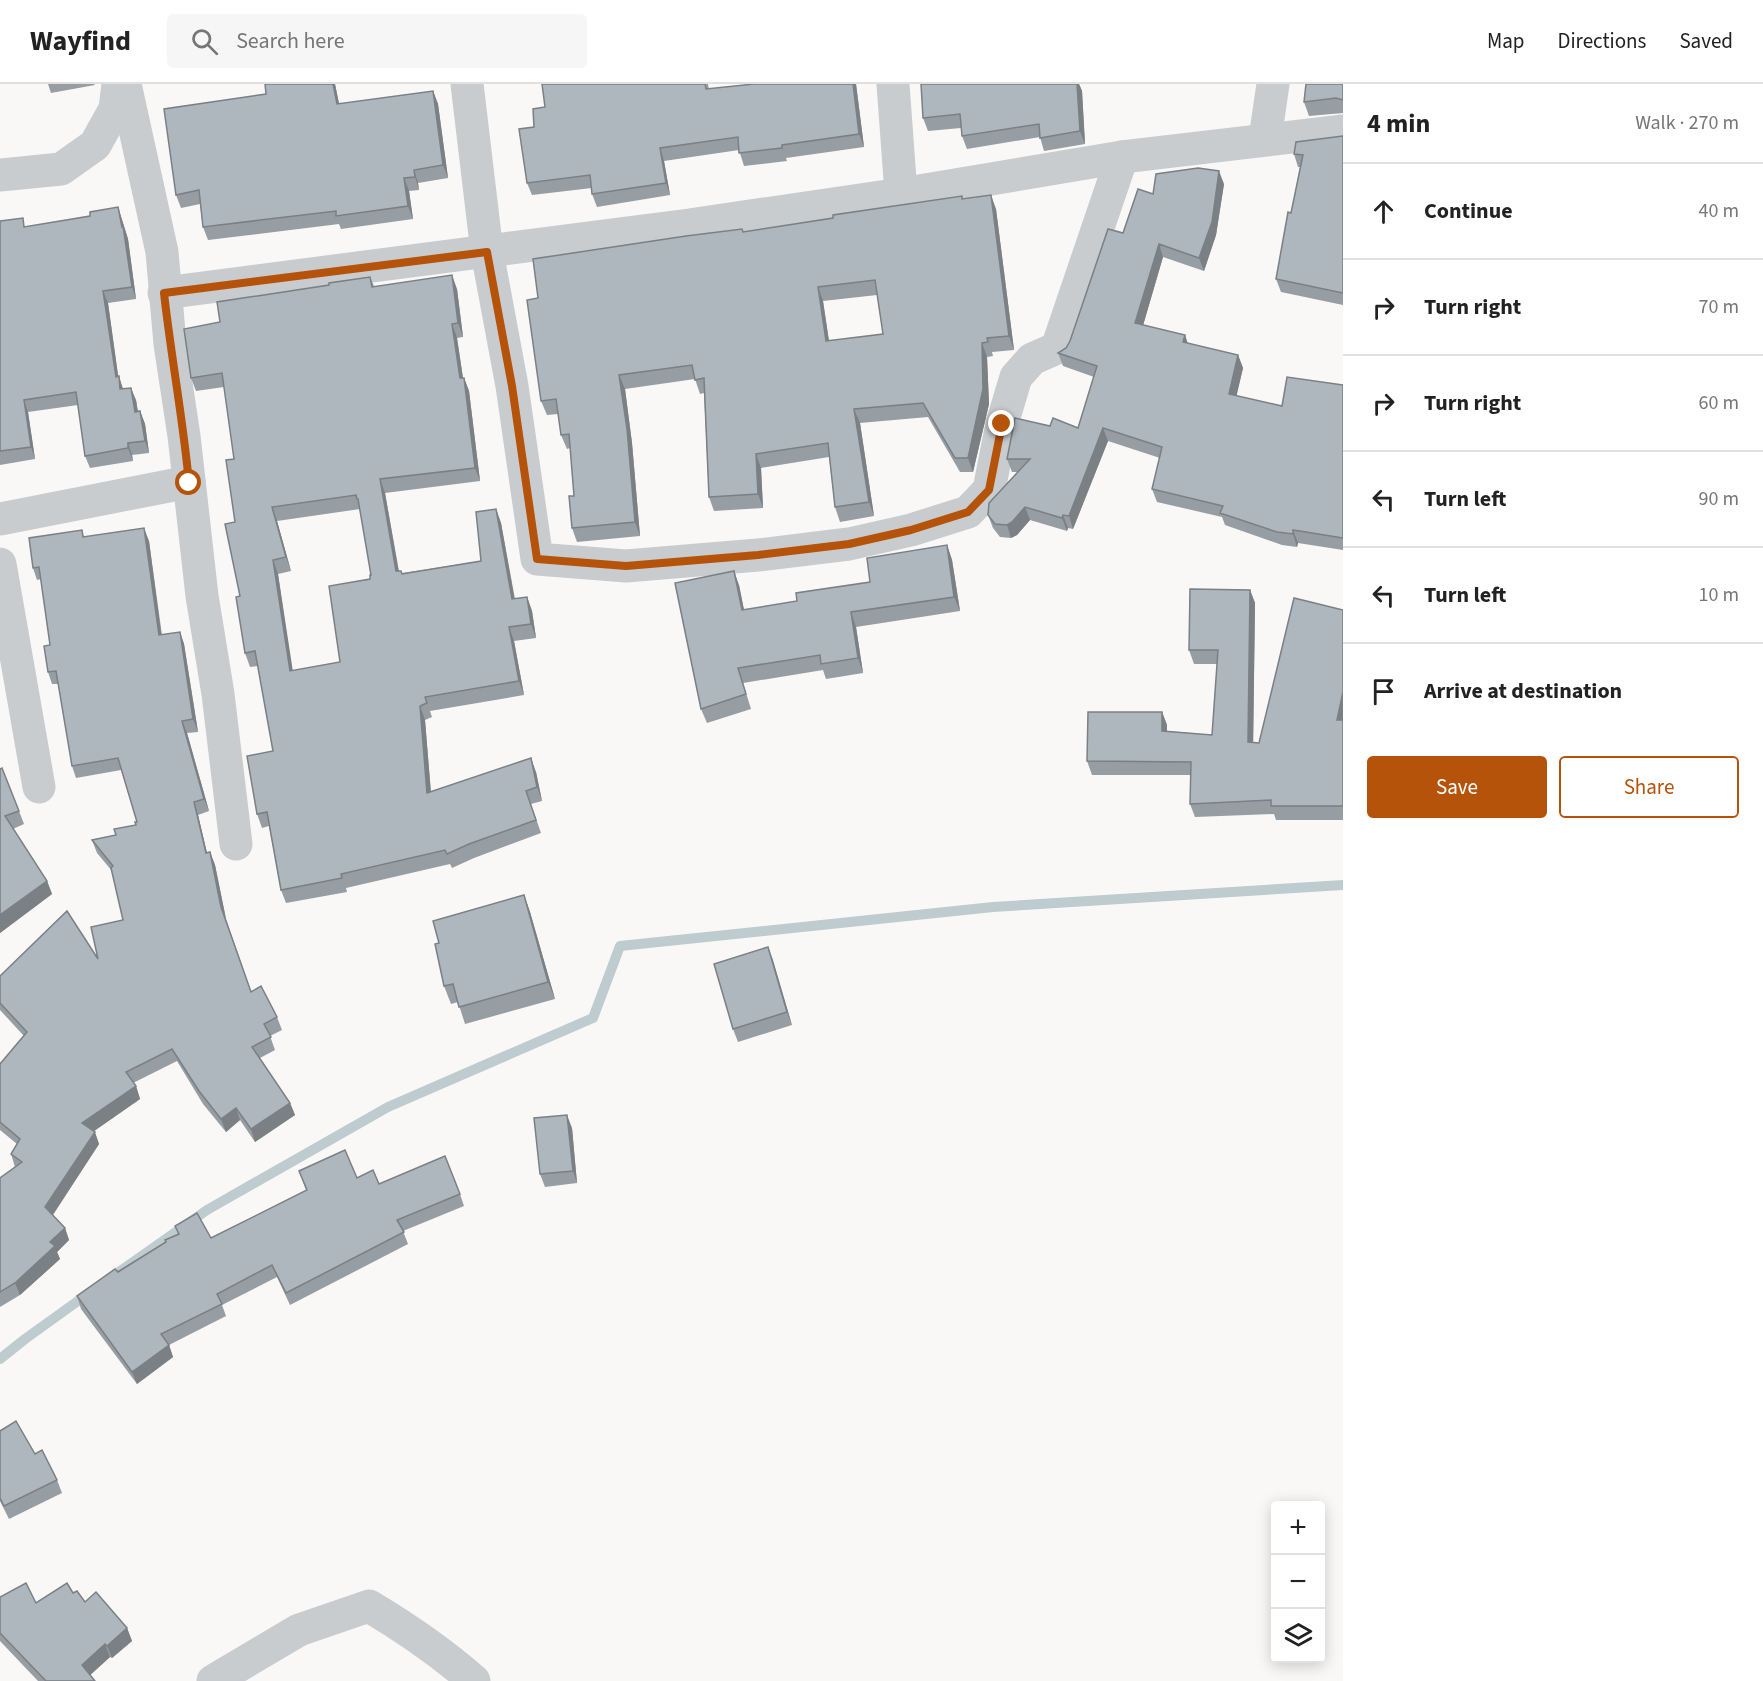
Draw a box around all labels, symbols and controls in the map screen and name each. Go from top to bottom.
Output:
search box [167,14,587,68]
text: Wayfind [30,21,131,61]
icon: search [188,25,221,58]
text: Search here [236,25,345,57]
text: Map [1487,26,1525,56]
text: Directions [1558,26,1646,56]
text: Saved [1679,26,1733,56]
text: 4 min [1367,105,1430,142]
text: Walk · 270 m [1635,109,1739,137]
icon: ahead [1367,195,1400,228]
text: Continue [1424,195,1513,227]
text: 40 m [1699,197,1739,225]
icon: right [1367,291,1400,324]
text: Turn right [1424,291,1521,323]
text: 70 m [1699,293,1739,321]
icon: right [1367,387,1400,420]
text: Turn right [1424,387,1521,419]
text: 60 m [1699,389,1739,417]
route end [988,410,1014,436]
route start [175,469,201,495]
icon: left [1367,483,1400,516]
text: Turn left [1424,483,1506,515]
text: 90 m [1699,485,1739,513]
icon: left [1367,579,1400,612]
text: Turn left [1424,579,1506,611]
text: 10 m [1699,581,1739,609]
icon: arrive [1367,675,1400,708]
text: Arrive at destination [1424,675,1622,707]
button: Save [1367,756,1547,818]
button: Share [1559,756,1739,818]
map controls [1271,1501,1325,1663]
button: + [1271,1501,1325,1555]
button: − [1271,1555,1325,1609]
button: layers [1271,1609,1325,1663]

